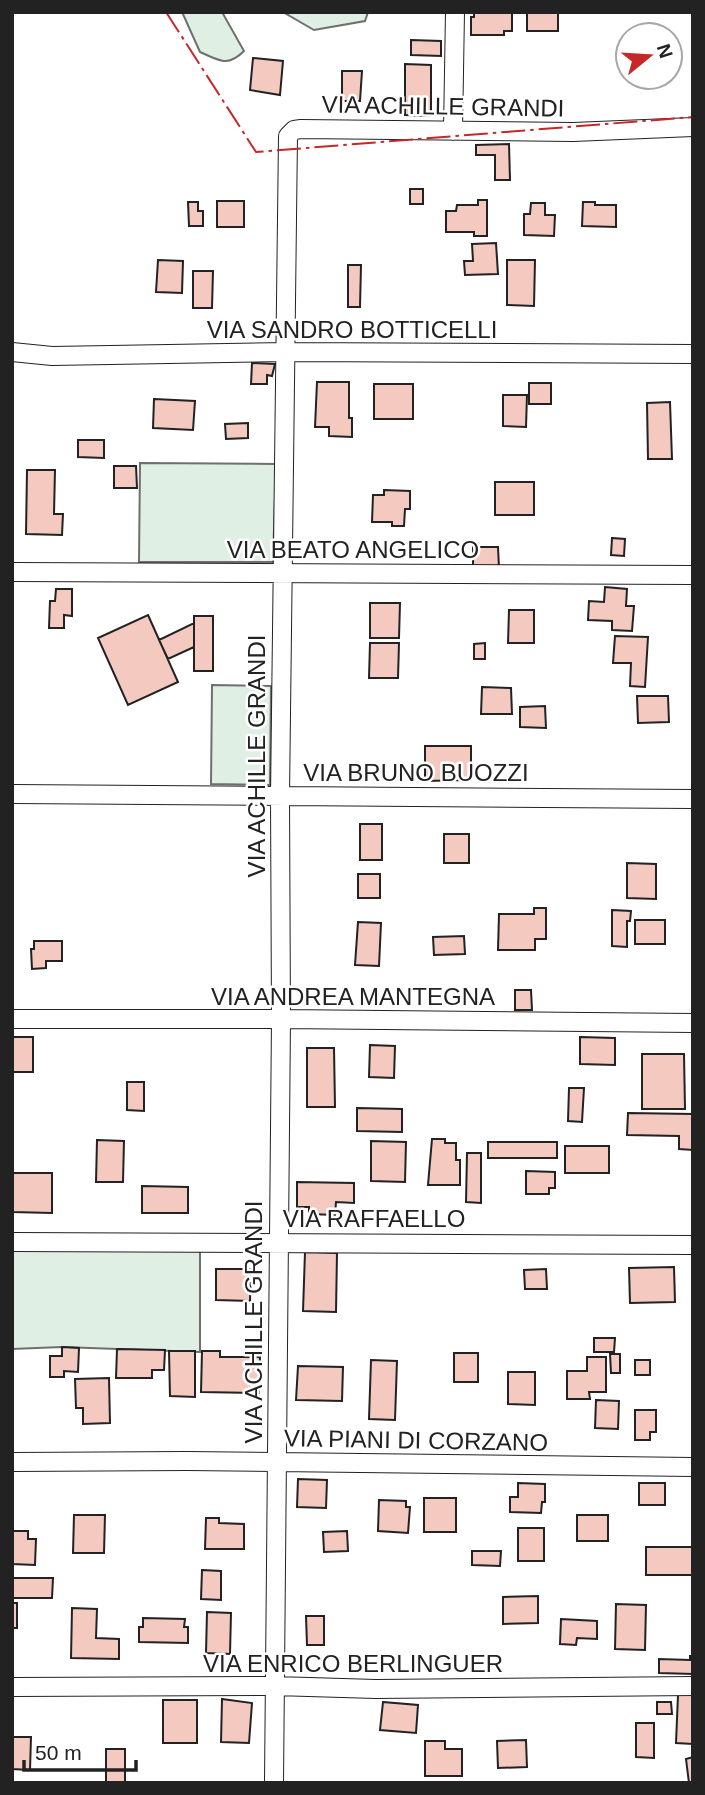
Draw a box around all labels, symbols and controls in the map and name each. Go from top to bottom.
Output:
north arrow [614,21,684,91]
text: N [653,41,677,61]
street label: VIA ACHILLE GRANDI [321,90,565,122]
street label: VIA SANDRO BOTTICELLI [207,316,497,343]
street label: VIA BEATO ANGELICO [227,536,479,563]
street label: VIA ACHILLE GRANDI [243,635,270,877]
street label: VIA BRUNO BUOZZI [303,759,529,786]
street label: VIA ANDREA MANTEGNA [211,983,495,1010]
street label: VIA ACHILLE GRANDI [240,1201,267,1443]
street label: VIA RAFFAELLO [283,1205,465,1232]
street label: VIA PIANI DI CORZANO [284,1424,548,1456]
street label: VIA ENRICO BERLINGUER [203,1650,503,1677]
scale bar [24,1728,136,1772]
text: 50 m [35,1741,82,1764]

